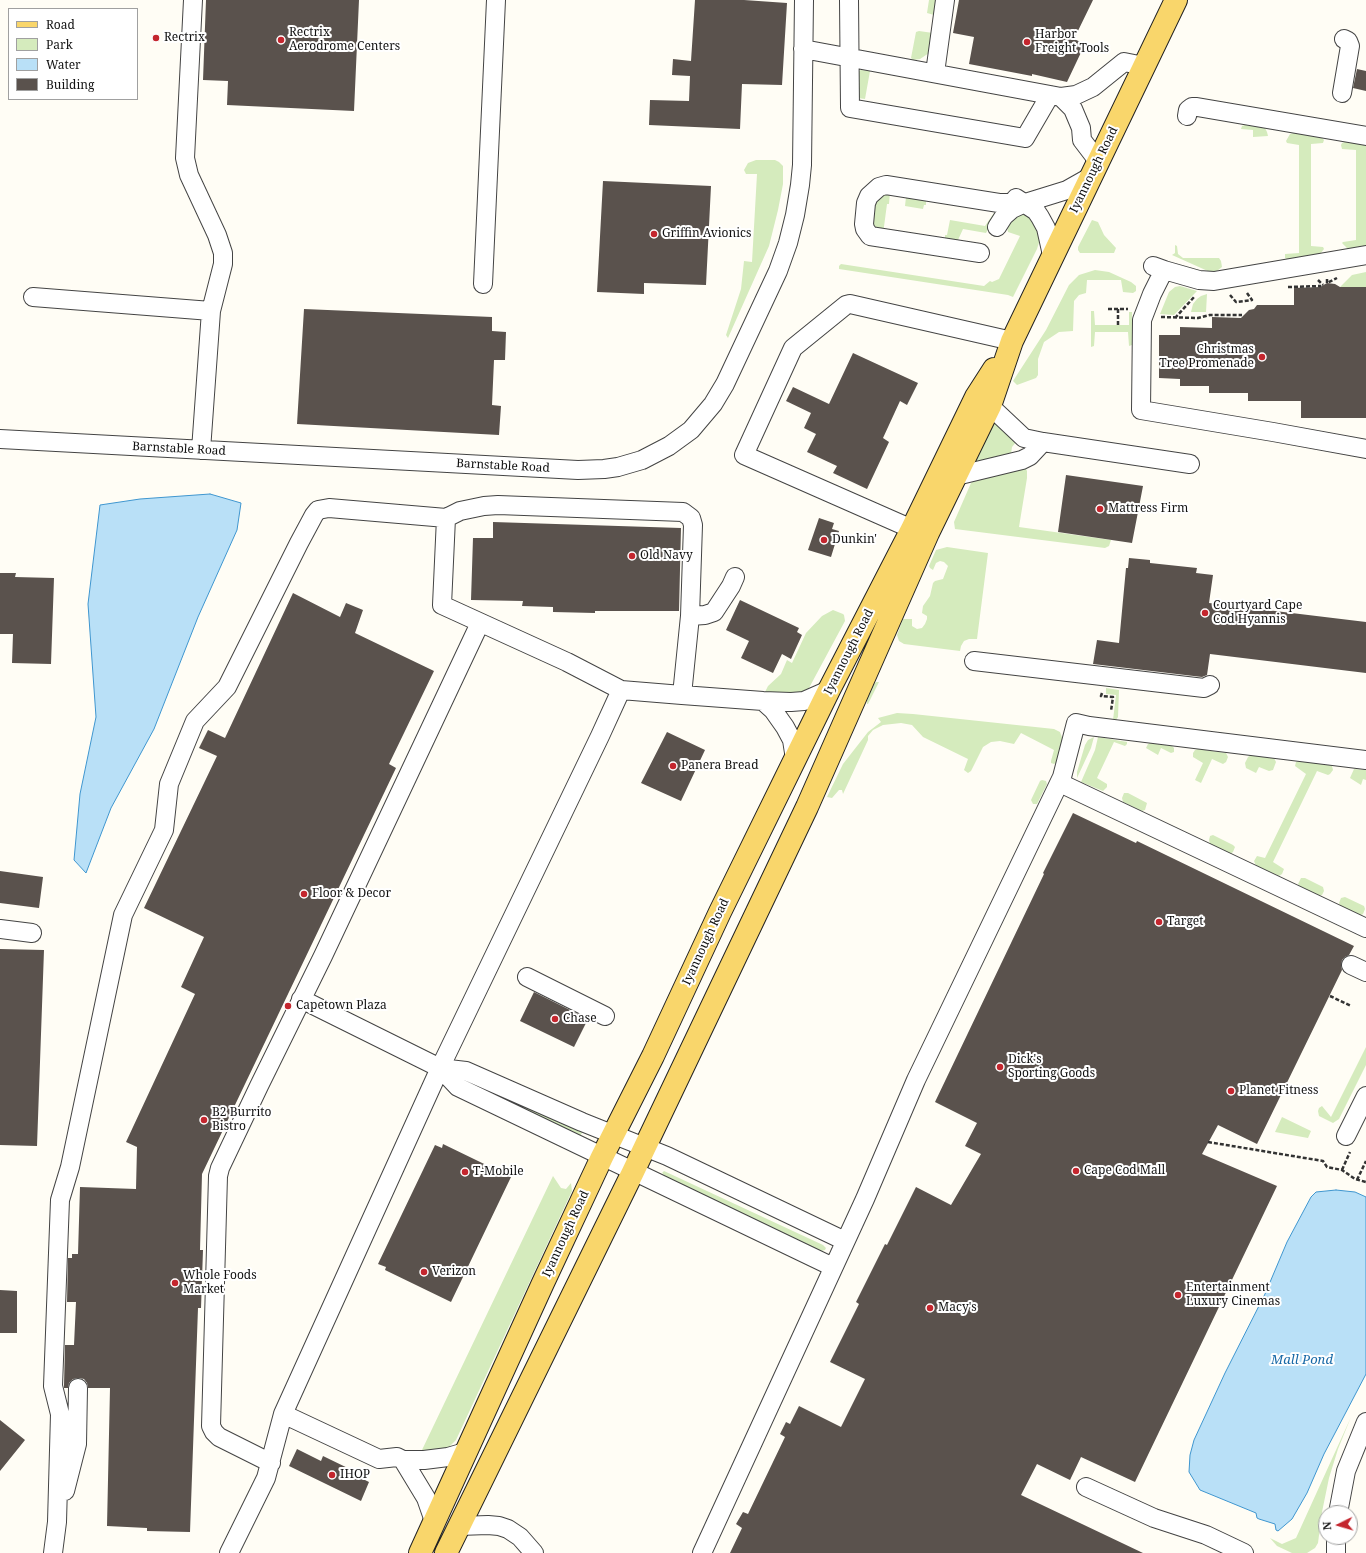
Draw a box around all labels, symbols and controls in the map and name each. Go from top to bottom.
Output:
legend [8,8,138,100]
text: Road [46,16,75,33]
place label: Rectrix Aerodrome Centers [289,26,400,54]
place label: Harbor Freight Tools [1035,28,1109,56]
place label: Rectrix [164,31,205,45]
marker: Rectrix [151,33,161,43]
marker: Rectrix Aerodrome Centers [276,35,286,45]
text: Park [46,36,73,53]
marker: Harbor Freight Tools [1022,37,1032,47]
text: Water [46,56,81,73]
text: Building [46,76,94,93]
street label: Iyannough Road [1067,125,1121,215]
place label: Griffin Avionics [662,227,751,241]
marker: Griffin Avionics [649,229,659,239]
place label: Christmas Tree Promenade [1159,343,1254,371]
marker: Christmas Tree Promenade [1257,352,1267,362]
street label: Barnstable Road [132,439,226,459]
street label: Barnstable Road [456,456,550,476]
place label: Mattress Firm [1108,502,1188,516]
marker: Mattress Firm [1095,504,1105,514]
place label: Dunkin' [832,533,877,547]
marker: Dunkin' [819,535,829,545]
place label: Old Navy [640,549,693,563]
marker: Old Navy [627,551,637,561]
place label: Courtyard Cape Cod Hyannis [1213,599,1302,627]
street label: Iyannough Road [821,607,877,697]
marker: Courtyard Cape Cod Hyannis [1200,608,1210,618]
place label: Panera Bread [681,759,758,773]
marker: Panera Bread [668,761,678,771]
place label: Floor & Decor [312,887,391,901]
marker: Floor & Decor [299,889,309,899]
street label: Iyannough Road [680,896,732,988]
place label: Target [1167,915,1204,929]
marker: Target [1154,917,1164,927]
place label: Capetown Plaza [296,999,387,1013]
marker: Capetown Plaza [283,1001,293,1011]
place label: Chase [563,1012,597,1026]
marker: Chase [550,1014,560,1024]
place label: Dick's Sporting Goods [1008,1053,1095,1081]
marker: Dick's Sporting Goods [995,1062,1005,1072]
place label: Planet Fitness [1239,1084,1318,1098]
marker: Planet Fitness [1226,1086,1236,1096]
place label: B2 Burrito Bistro [212,1106,271,1134]
marker: B2 Burrito Bistro [199,1115,209,1125]
place label: Cape Cod Mall [1084,1164,1165,1178]
place label: T-Mobile [473,1165,524,1179]
marker: Cape Cod Mall [1071,1166,1081,1176]
marker: T-Mobile [460,1167,470,1177]
street label: Iyannough Road [540,1188,592,1280]
place label: Verizon [432,1265,476,1279]
marker: Verizon [419,1267,429,1277]
place label: Whole Foods Market [183,1269,257,1297]
marker: Whole Foods Market [170,1278,180,1288]
place label: Entertainment Luxury Cinemas [1186,1281,1280,1309]
marker: Entertainment Luxury Cinemas [1173,1290,1183,1300]
place label: Macy's [938,1301,977,1315]
marker: Macy's [925,1303,935,1313]
water label: Mall Pond [1271,1352,1333,1368]
place label: IHOP [340,1468,370,1482]
marker: IHOP [327,1470,337,1480]
north arrow [1318,1505,1358,1545]
text: N [1319,1521,1334,1531]

